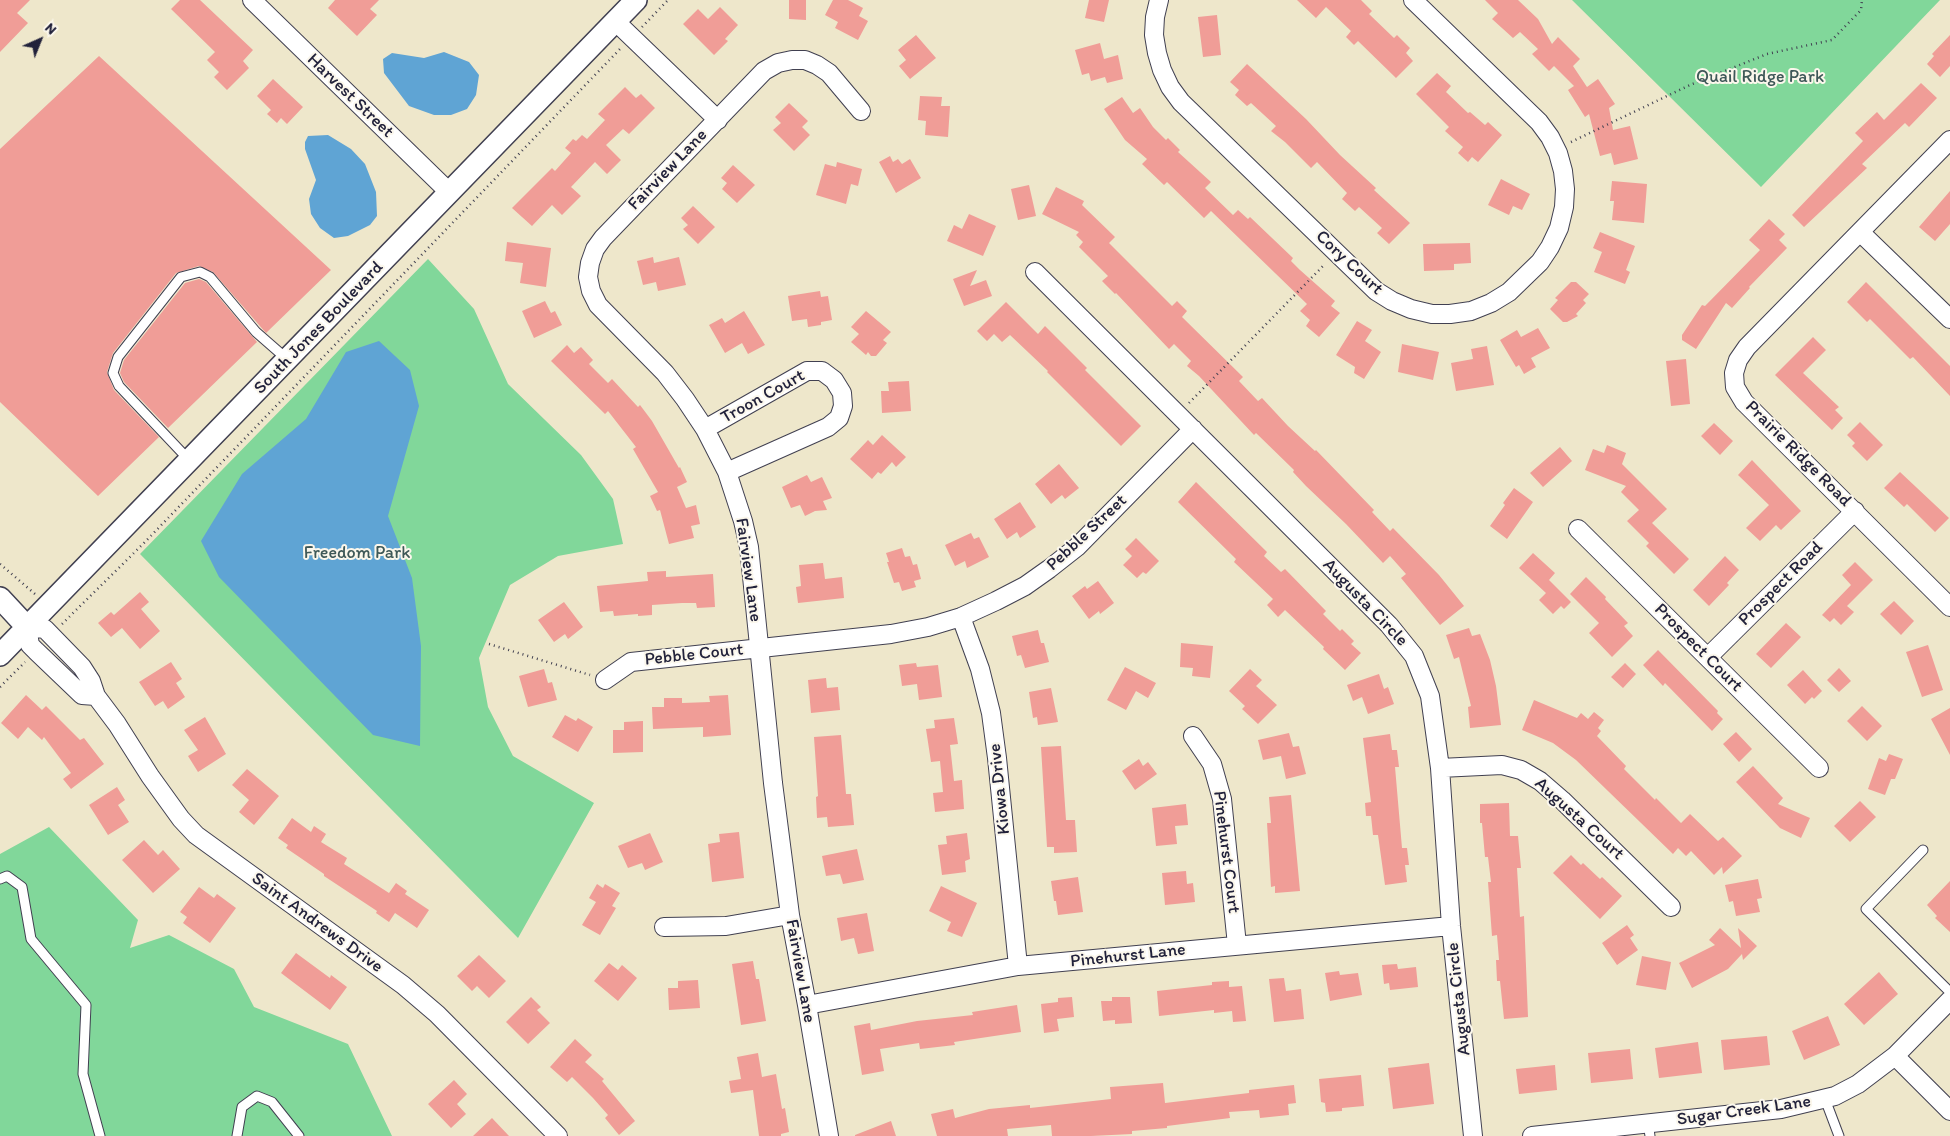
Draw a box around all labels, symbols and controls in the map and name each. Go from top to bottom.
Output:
north arrow [15,15,65,65]
text: N [41,19,60,38]
street label: Harvest Street [302,49,398,143]
park label: Quail Ridge Park [1696,66,1824,88]
street label: Fairview Lane [624,125,712,215]
street label: Cory Court [1311,226,1387,300]
street label: South Jones Boulevard [250,257,388,399]
street label: Troon Court [717,365,809,429]
street label: Prairie Ridge Road [1740,396,1856,512]
street label: Pebble Street [1042,490,1132,576]
street label: Fairview Lane [730,517,766,623]
street label: Prospect Road [1734,537,1828,631]
park label: Freedom Park [304,542,410,564]
street label: Augusta Circle [1318,555,1412,651]
street label: Prospect Court [1649,599,1747,697]
street label: Pebble Court [644,639,744,671]
street label: Kiowa Drive [984,742,1016,836]
street label: Augusta Court [1530,773,1628,865]
street label: Pinehurst Court [1208,790,1244,914]
street label: Saint Andrews Drive [247,868,387,978]
street label: Fairview Lane [780,918,820,1024]
street label: Pinehurst Lane [1069,939,1187,973]
street label: Augusta Circle [1442,941,1476,1057]
street label: Sugar Creek Lane [1676,1091,1812,1131]

